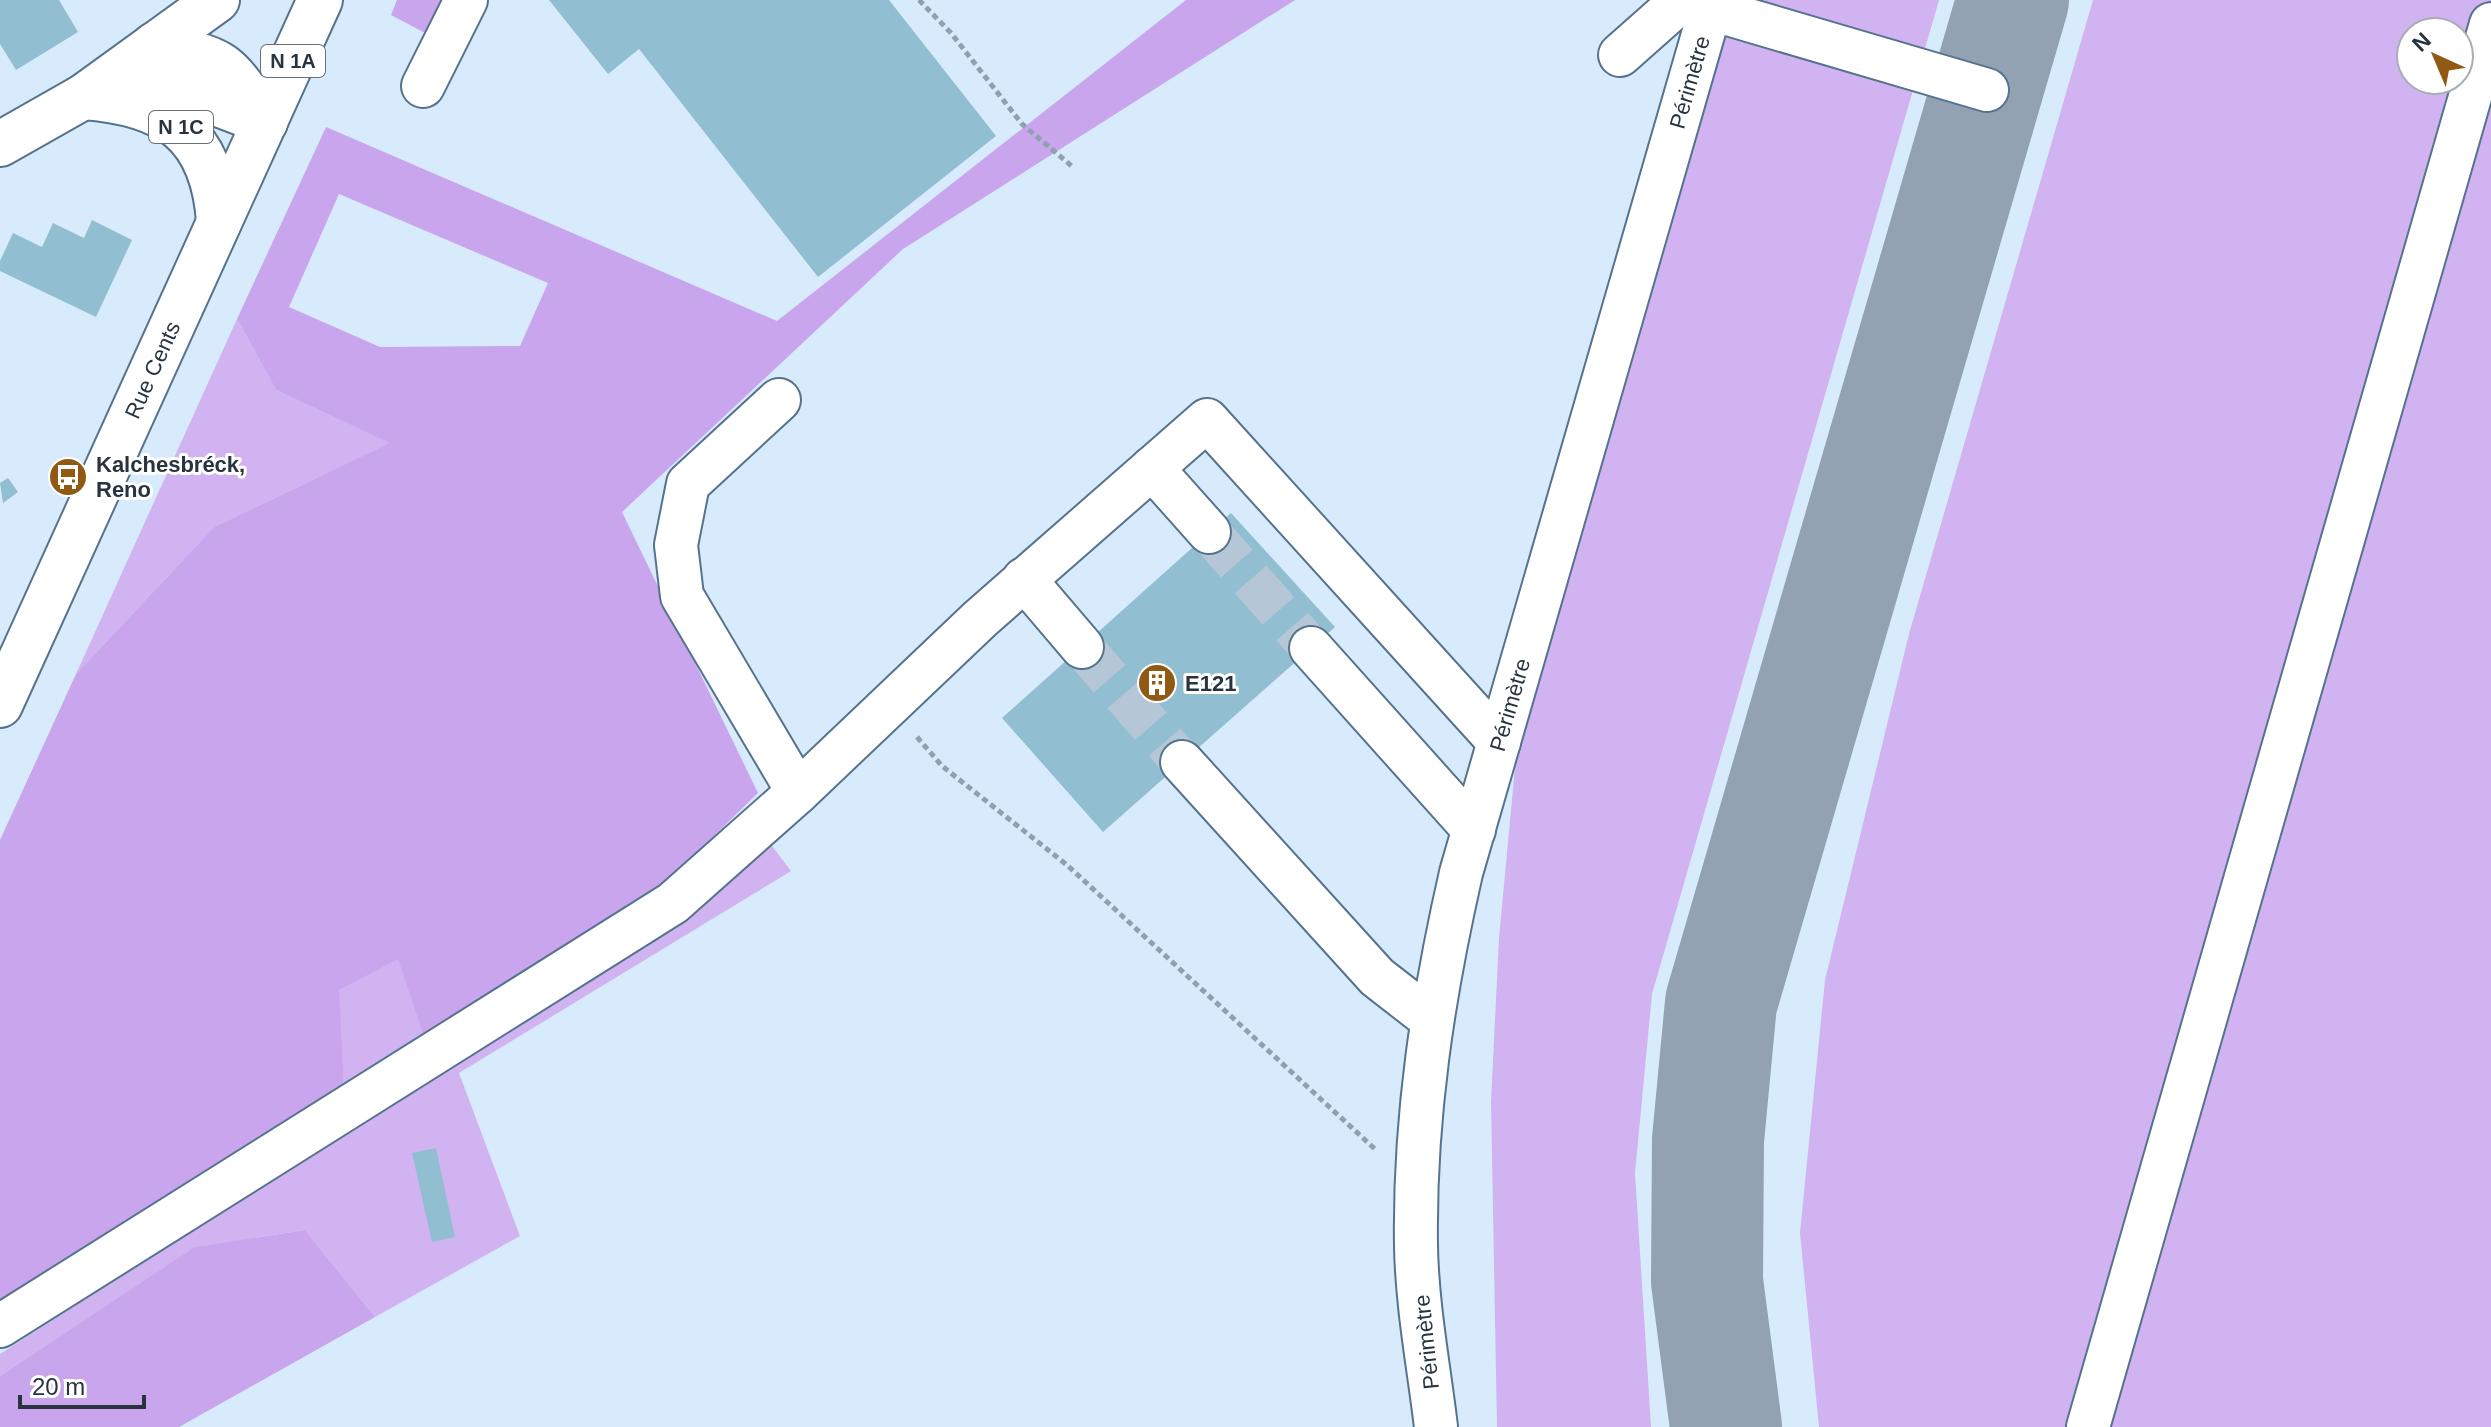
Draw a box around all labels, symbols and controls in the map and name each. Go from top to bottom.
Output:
north arrow [2395,16,2475,96]
text: N [2407,27,2436,56]
street label: Périmètre [1665,33,1715,132]
road number: N 1A [261,45,325,77]
road number: N 1C [149,111,213,143]
street label: Rue Cents [120,318,185,423]
place label: Kalchesbréck, Reno [96,452,245,502]
bus stop icon: Kalchesbréck, Reno [47,456,89,498]
street label: Périmètre [1485,656,1535,754]
building icon: E121 [1136,662,1178,704]
place label: E121 [1185,671,1236,696]
street label: Périmètre [1409,1293,1444,1391]
scale bar [20,1359,144,1409]
text: 20 m [32,1373,85,1400]

